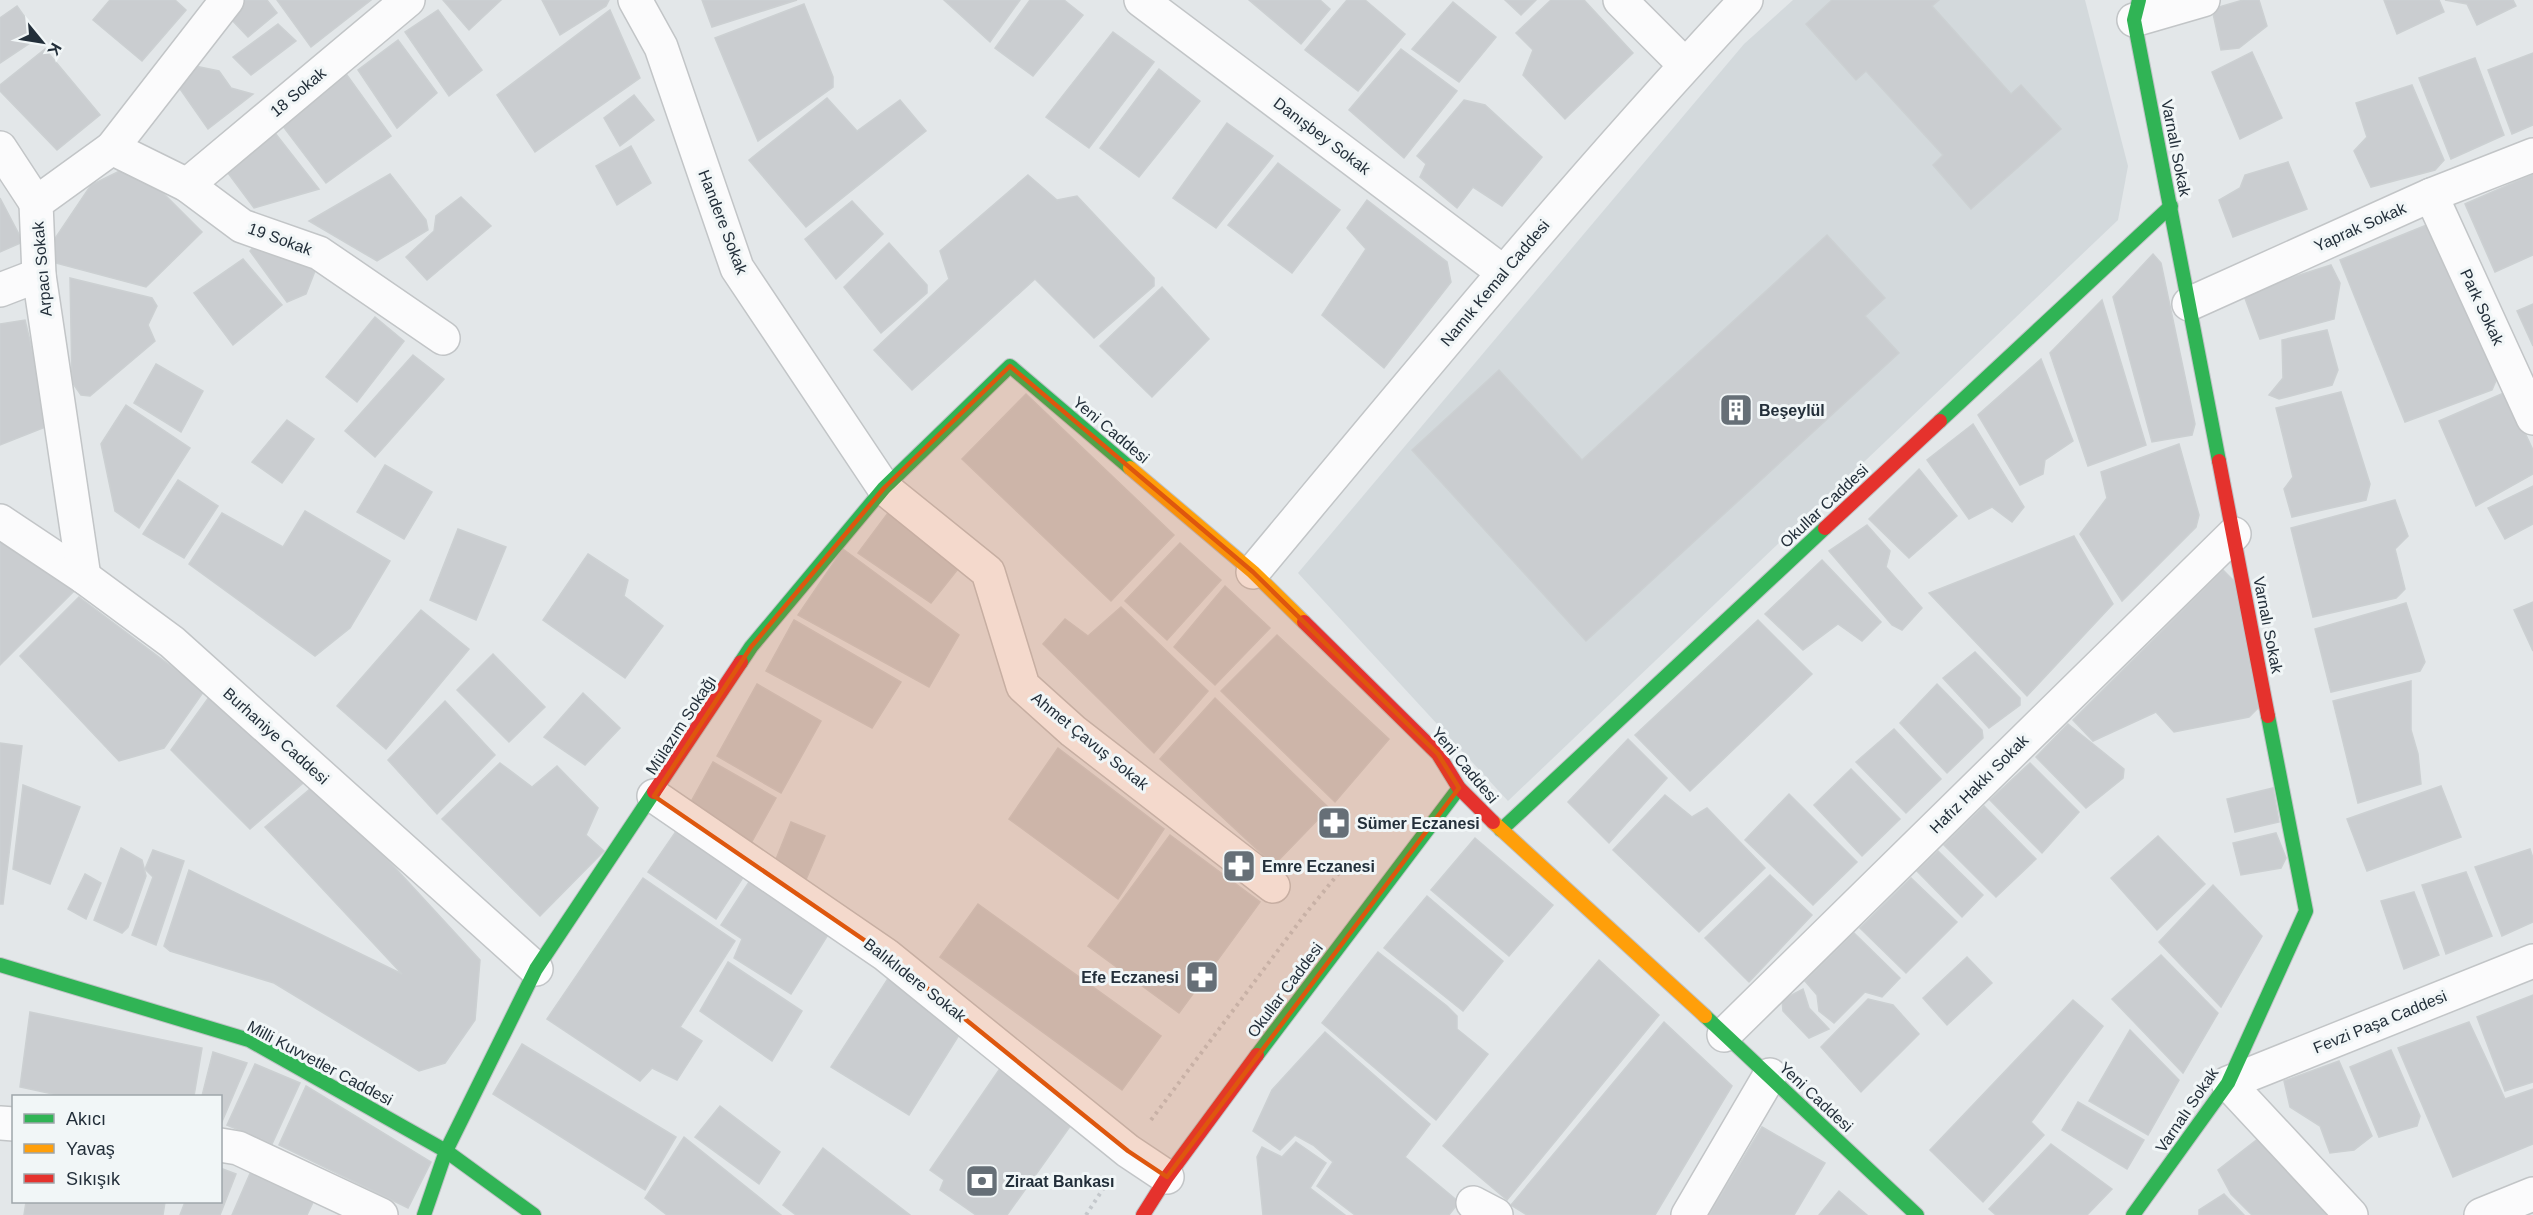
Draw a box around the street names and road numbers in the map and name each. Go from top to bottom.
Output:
street label: 18 Sokak [267,63,330,120]
street label: Danışbey Sokak [1270,94,1374,178]
street label: Varnalı Sokak [2158,98,2194,199]
street label: Handere Sokak [695,167,751,277]
street label: Yaprak Sokak [2312,199,2409,255]
street label: Namık Kemal Caddesi [1437,217,1553,349]
street label: Arpacı Sokak [29,220,55,317]
street label: 19 Sokak [246,220,315,259]
street label: Park Sokak [2457,266,2507,349]
street label: Yeni Caddesi [1070,393,1152,467]
street label: Okullar Caddesi [1777,461,1871,551]
street label: Varnalı Sokak [2250,575,2286,676]
street label: Mülazım Sokağı [643,672,719,778]
street label: Burhaniye Caddesi [220,684,332,788]
street label: Ahmet Çavuş Sokak [1028,689,1152,794]
street label: Yeni Caddesi [1428,724,1502,806]
street label: Hafız Hakkı Sokak [1926,731,2032,837]
street label: Balıklıdere Sokak [861,935,970,1026]
street label: Okullar Caddesi [1244,939,1326,1041]
street label: Fevzi Paşa Caddesi [2311,987,2449,1057]
street label: Milli Kuvvetler Caddesi [245,1018,395,1108]
street label: Yeni Caddesi [1776,1059,1856,1135]
street label: Varnalı Sokak [2152,1064,2222,1156]

